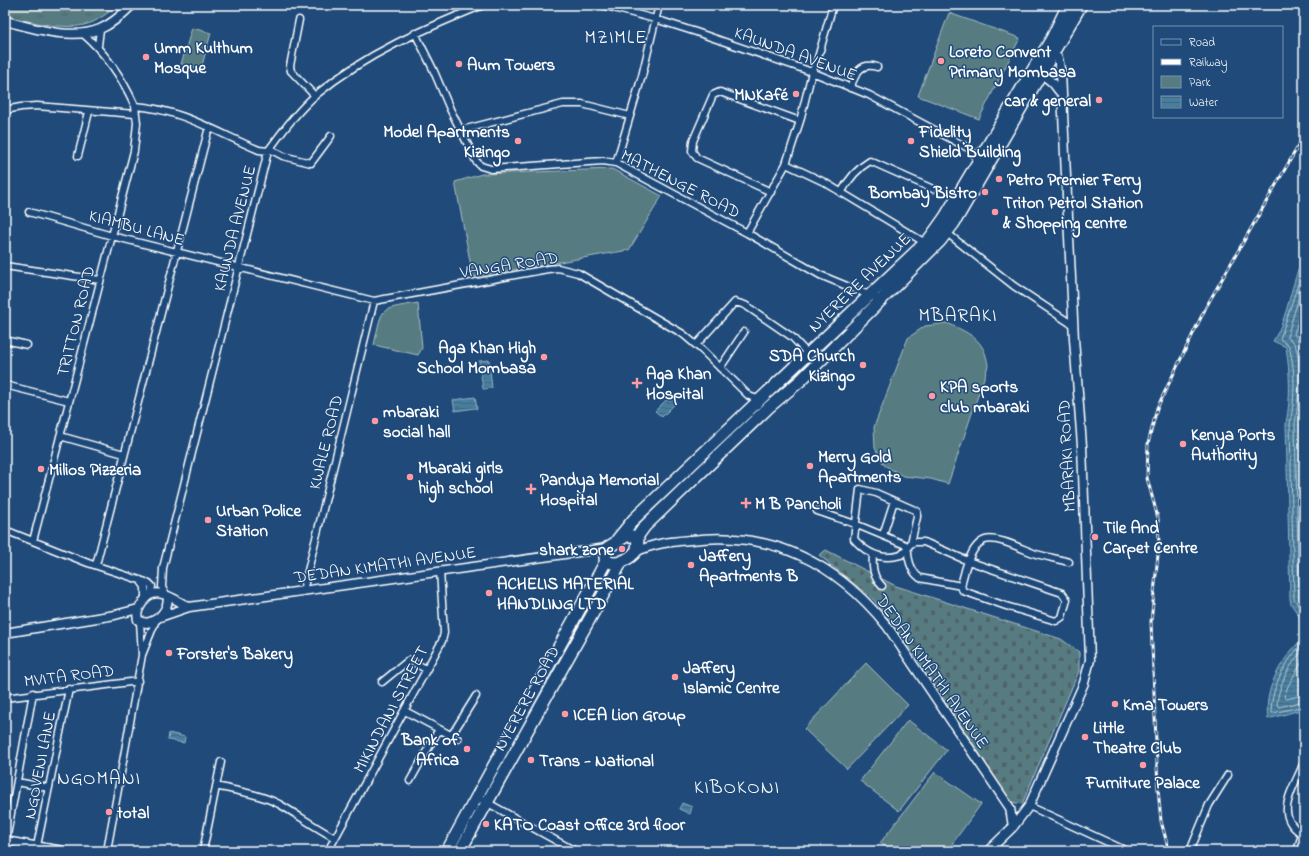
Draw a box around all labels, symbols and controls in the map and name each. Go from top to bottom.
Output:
street label: KAUNDA AVENUE [730,21,861,88]
district label: MZIMLE [585,25,647,52]
legend [1153,26,1283,118]
text: Road [1189,34,1215,52]
place label: Umm Kulthum Mosque [154,36,253,81]
place label: Loreto Convent Primary Mombasa [949,40,1076,87]
marker: Umm Kulthum Mosque [141,52,151,62]
place label: Aum Towers [467,53,556,78]
text: Railway [1189,54,1228,73]
marker: Loreto Convent Primary Mombasa [936,56,946,66]
marker: Aum Towers [454,59,464,69]
text: Park [1189,74,1211,92]
place label: MNKafé [734,83,789,108]
marker: MNKafé [791,89,801,99]
place label: car & general [1004,89,1091,116]
text: Water [1189,94,1218,112]
marker: car & general [1094,95,1104,105]
place label: Model Apartments Kizingo [383,120,510,167]
place label: Fidelity Shield Building [918,120,1021,167]
marker: Model Apartments Kizingo [513,136,523,146]
marker: Fidelity Shield Building [906,136,916,146]
street label: MATHENGE ROAD [616,143,744,225]
street label: KAUNDA AVENUE [208,163,263,294]
place label: Petro Premier Ferry [1007,168,1142,195]
marker: Petro Premier Ferry [994,174,1004,184]
place label: Bombay Bistro [868,181,977,208]
marker: Bombay Bistro [980,187,990,197]
place label: Triton Petrol Station & Shopping centre [1002,191,1144,238]
street label: KIAMBU LANE [86,204,187,253]
marker: Triton Petrol Station & Shopping centre [990,207,1000,217]
street label: NYERERE AVENUE [803,227,917,339]
street label: VANGA ROAD [457,245,560,286]
street label: TRITTON ROAD [51,263,102,379]
district label: MBARAKI [919,303,997,330]
place label: Aga Khan High School Mombasa [417,336,536,381]
place label: SDA Church Kizingo [769,344,855,391]
marker: Aga Khan High School Mombasa [539,352,549,362]
marker: SDA Church Kizingo [858,360,868,370]
place label: Aga Khan Hospital [646,362,712,407]
place label: KPA sports club mbaraki [940,375,1030,420]
marker: Aga Khan Hospital [631,377,643,389]
marker: KPA sports club mbaraki [927,391,937,401]
street label: KWALE ROAD [303,393,350,492]
street label: MBARAKI ROAD [1052,399,1083,513]
place label: mbaraki social hall [383,400,450,445]
marker: mbaraki social hall [370,416,380,426]
place label: Kenya Ports Authority [1191,423,1276,470]
marker: Kenya Ports Authority [1178,439,1188,449]
place label: Merry Gold Apartments [818,445,902,490]
place label: Mbaraki girls high school [418,456,504,503]
place label: Milios Pizzeria [49,458,141,483]
marker: Merry Gold Apartments [805,461,815,471]
marker: Milios Pizzeria [36,464,46,474]
place label: Pandya Memorial Hospital [540,468,659,513]
marker: Mbaraki girls high school [405,472,415,482]
marker: Pandya Memorial Hospital [525,483,537,495]
place label: M B Pancholi [755,492,842,517]
marker: M B Pancholi [740,497,752,509]
place label: Urban Police Station [216,499,302,544]
marker: Urban Police Station [203,515,213,525]
place label: Tile And Carpet Centre [1103,516,1199,561]
marker: Tile And Carpet Centre [1090,532,1100,542]
place label: shark zone [539,538,615,563]
street label: DEDAN KIMATHI AVENUE [292,540,478,591]
marker: shark zone [617,544,627,554]
place label: Jaffery Apartments B [699,544,799,589]
marker: Jaffery Apartments B [686,560,696,570]
place label: ACHELIS MATERIAL HANDLING LTD [497,572,634,617]
marker: ACHELIS MATERIAL HANDLING LTD [484,588,494,598]
street label: DEDAN KIMATHI AVENUE [868,589,995,754]
street label: MIKINDANI STREET [347,641,436,778]
place label: Forster's Bakery [176,642,293,669]
street label: NYERERE ROAD [488,642,567,756]
marker: Forster's Bakery [164,648,174,658]
place label: Jaffery Islamic Centre [683,656,781,701]
street label: MVITA ROAD [23,659,116,694]
marker: Jaffery Islamic Centre [670,672,680,682]
place label: Kma Towers [1123,693,1209,718]
marker: Kma Towers [1110,699,1120,709]
place label: ICEA Lion Group [573,703,686,728]
street label: NGOVENI LANE [18,709,63,821]
marker: ICEA Lion Group [560,709,570,719]
place label: Little Theatre Club [1093,716,1181,761]
place label: Bank of Africa [401,728,460,773]
marker: Little Theatre Club [1080,732,1090,742]
marker: Bank of Africa [462,744,472,754]
place label: Trans - National [539,749,654,774]
marker: Trans - National [526,755,536,765]
marker: Furniture Palace [1138,760,1148,770]
district label: NGOMANI [57,766,141,793]
place label: Furniture Palace [1085,771,1201,796]
district label: KIBOKONI [694,775,780,802]
place label: total [116,801,149,826]
marker: total [104,807,114,817]
place label: KATO Coast Office 3rd floor [494,813,686,838]
marker: KATO Coast Office 3rd floor [481,819,491,829]

